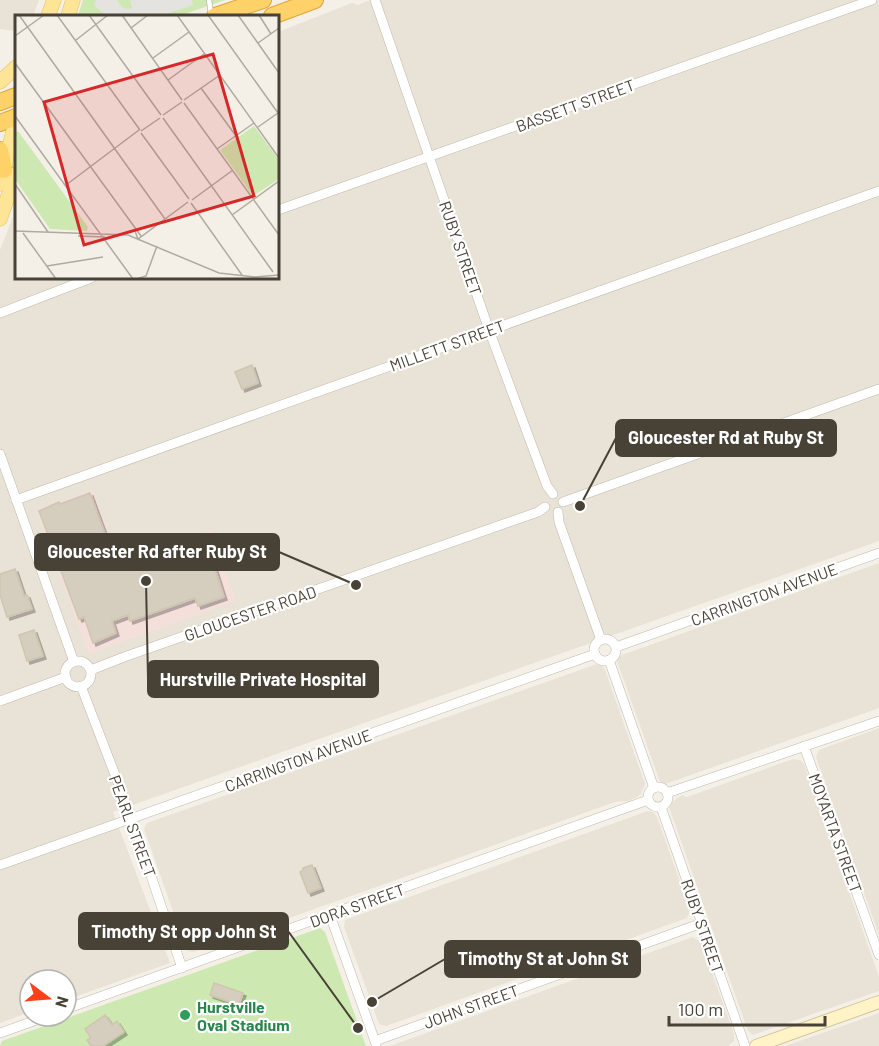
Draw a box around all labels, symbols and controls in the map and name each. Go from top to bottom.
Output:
inset map [15,15,279,279]
street label: BASSETT STREET [513,75,637,135]
street label: RUBY STREET [436,198,486,298]
street label: MILLETT STREET [387,315,507,375]
callout: Gloucester Rd at Ruby St [616,420,836,456]
text: Gloucester Rd at Ruby St [628,426,824,448]
callout: Gloucester Rd after Ruby St [35,534,279,570]
text: Gloucester Rd after Ruby St [47,540,267,562]
street label: CARRINGTON AVENUE [688,559,840,629]
street label: GLOUCESTER ROAD [181,581,319,645]
callout: Hurstville Private Hospital [148,661,378,697]
text: Hurstville Private Hospital [160,668,366,690]
street label: CARRINGTON AVENUE [222,725,374,795]
street label: MOYARTA STREET [806,771,866,895]
street label: PEARL STREET [106,772,160,880]
street label: RUBY STREET [678,876,728,976]
street label: DORA STREET [307,879,407,931]
callout: Timothy St opp John St [79,913,288,949]
text: Timothy St opp John St [91,920,277,942]
callout: Timothy St at John St [445,941,640,977]
text: Timothy St at John St [458,947,629,969]
north arrow [18,968,78,1028]
street label: JOHN STREET [421,980,521,1032]
scale bar [669,989,825,1027]
text: N [52,995,73,1010]
place label: Hurstville Oval Stadium [197,997,290,1034]
text: 100 m [678,998,723,1020]
marker: Hurstville Oval Stadium [178,1008,192,1022]

